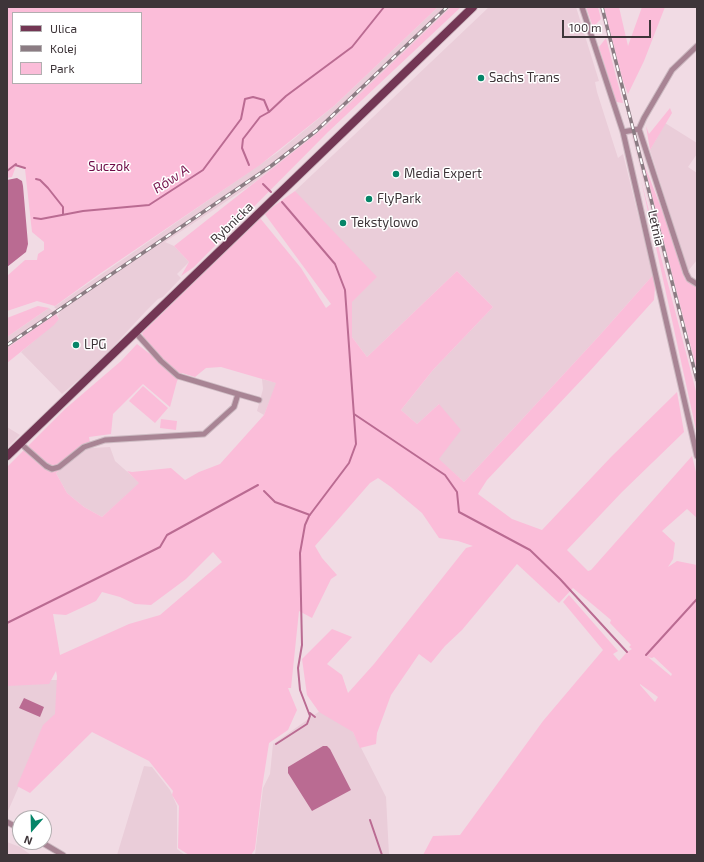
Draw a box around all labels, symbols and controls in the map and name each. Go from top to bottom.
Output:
legend [12,12,142,84]
scale bar [564,12,653,38]
text: 100 m [569,20,601,34]
text: Ulica [50,21,77,35]
text: Kolej [50,41,77,55]
text: Park [50,61,75,75]
place label: Sachs Trans [489,70,560,86]
marker: Sachs Trans [476,73,486,83]
park label: Suczok [88,159,130,175]
water label: Rów A [150,161,192,197]
place label: Media Expert [404,166,482,182]
marker: Media Expert [391,169,401,179]
place label: FlyPark [377,191,421,207]
marker: FlyPark [364,194,374,204]
street label: Rybnicka [207,199,257,247]
street label: Letnia [644,208,668,248]
place label: Tekstylowo [351,215,418,231]
marker: Tekstylowo [338,218,348,228]
place label: LPG [84,337,107,353]
marker: LPG [71,340,81,350]
north arrow [12,810,52,850]
text: N [22,833,34,848]

